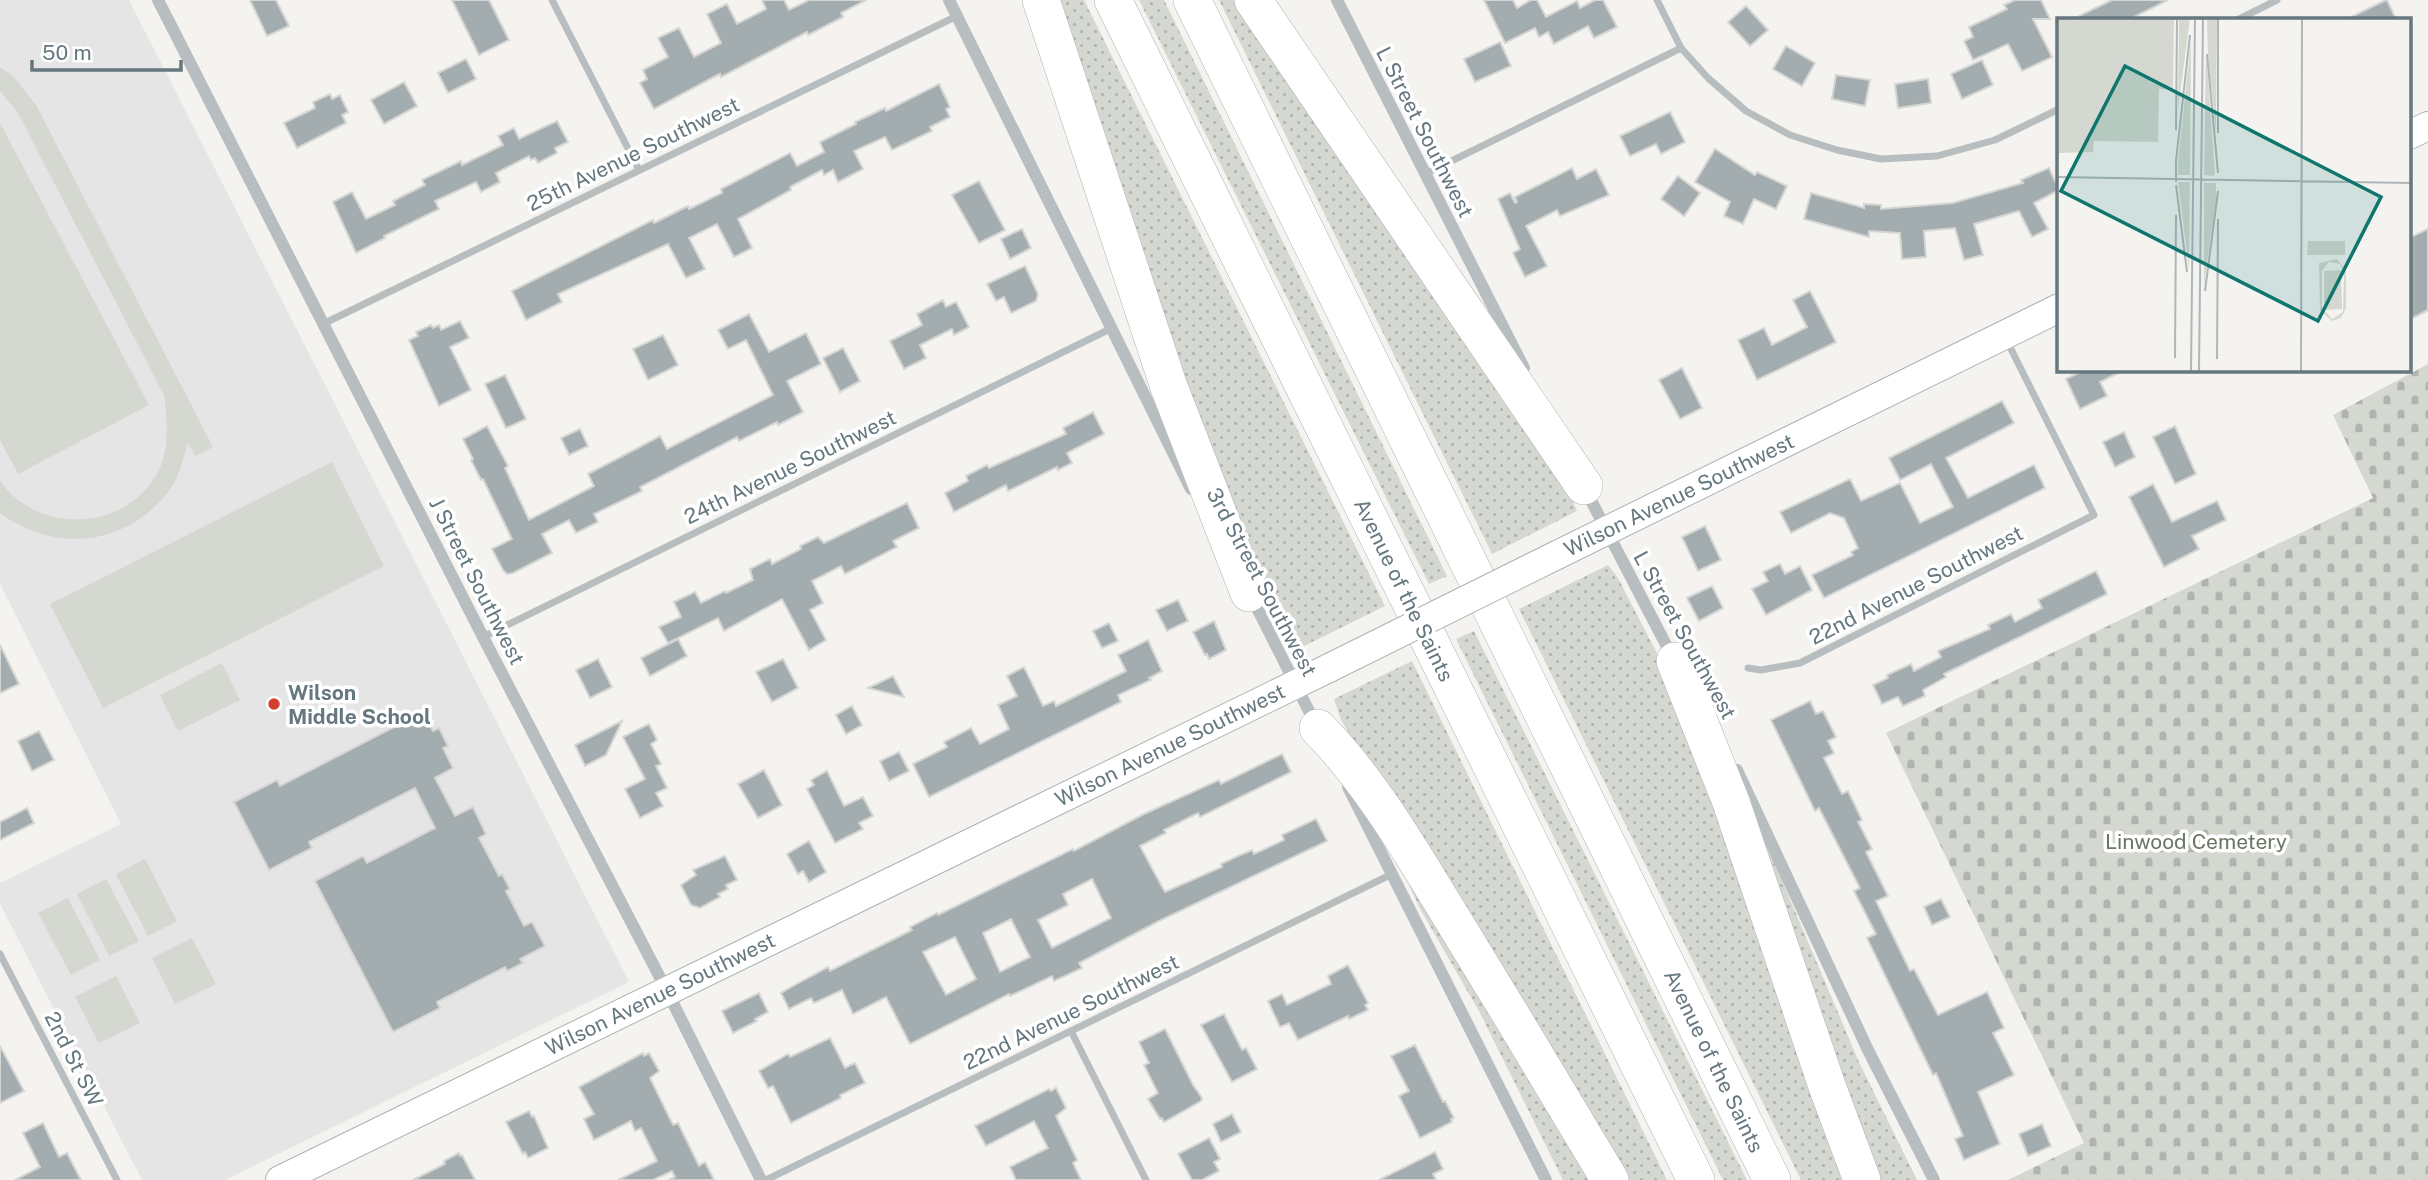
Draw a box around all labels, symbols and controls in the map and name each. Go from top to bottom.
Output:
inset map [2057,18,2410,371]
scale bar [32,28,180,72]
text: 50 m [42,40,92,65]
street label: L Street Southwest [1371,42,1479,222]
street label: 25th Avenue Southwest [523,92,743,216]
street label: 24th Avenue Southwest [680,405,900,529]
street label: Wilson Avenue Southwest [1560,428,1798,562]
street label: 3rd Street Southwest [1202,483,1322,681]
street label: J Street Southwest [424,493,530,669]
street label: Avenue of the Saints [1349,495,1459,685]
street label: 22nd Avenue Southwest [1805,520,2027,650]
street label: L Street Southwest [1628,547,1742,723]
street label: Wilson Avenue Southwest [1051,678,1289,812]
place label: Wilson Middle School [288,680,431,729]
marker: Wilson Middle School [266,696,282,712]
park label: Linwood Cemetery [2105,829,2287,854]
street label: Wilson Avenue Southwest [541,927,779,1061]
street label: 22nd Avenue Southwest [959,949,1183,1075]
street label: Avenue of the Saints [1659,966,1769,1156]
street label: 2nd St SW [40,1007,108,1111]

